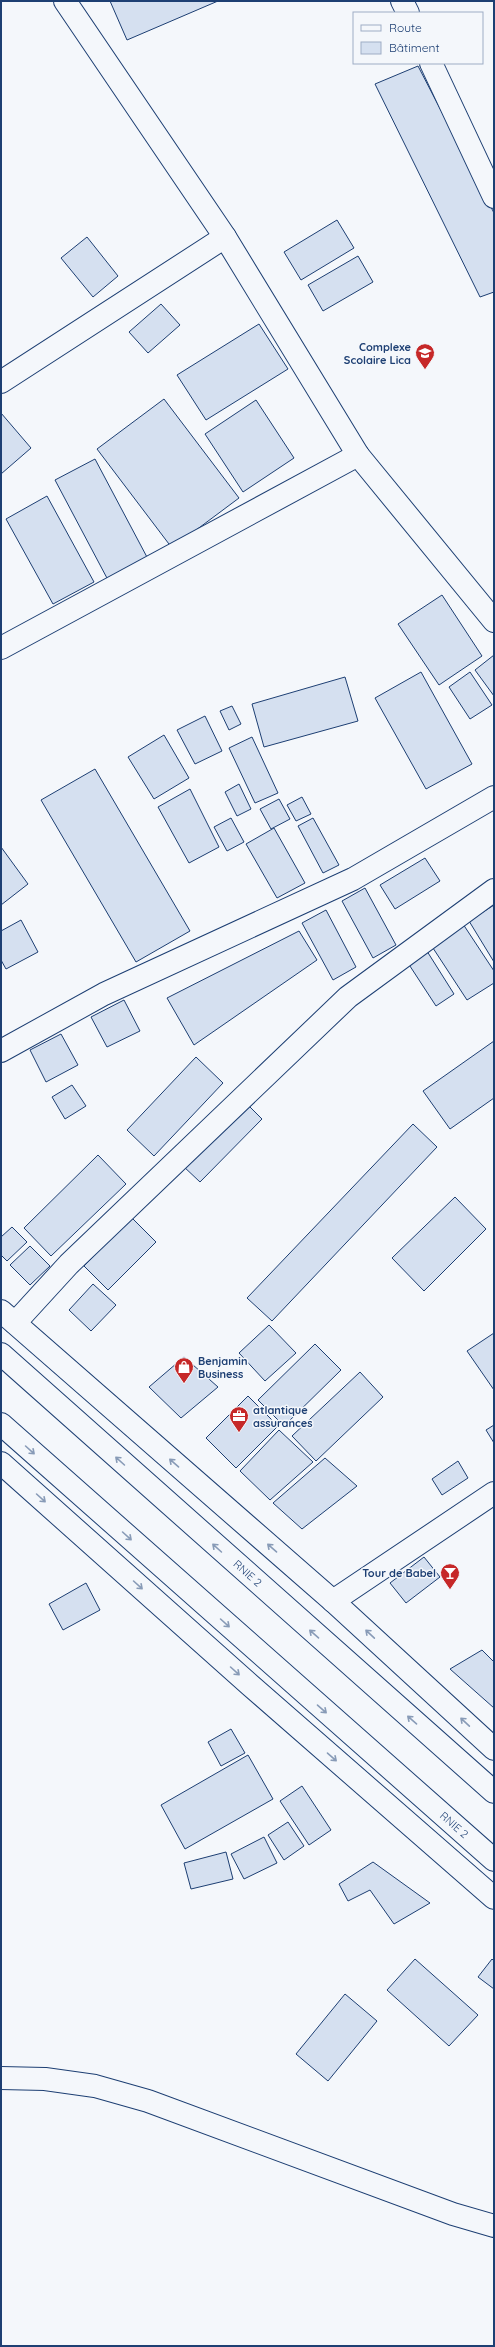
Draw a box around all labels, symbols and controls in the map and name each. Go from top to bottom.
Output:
legend [353,12,483,64]
text: Route [389,20,422,35]
text: Bâtiment [389,40,439,55]
place label: Complexe Scolaire Lica [344,340,412,367]
school or university icon: Complexe Scolaire Lica [414,342,436,370]
place label: Benjamin Business [198,1354,247,1381]
shop icon: Benjamin Business [173,1356,195,1384]
place label: atlantique assurances [253,1403,313,1430]
office icon: atlantique assurances [228,1405,250,1433]
one-way arrow [25,1445,35,1455]
one-way arrow [116,1457,126,1466]
one-way arrow [169,1458,179,1467]
one-way arrow [35,1493,45,1502]
one-way arrow [122,1532,133,1541]
one-way arrow [212,1543,222,1552]
one-way arrow [267,1543,278,1552]
street label: RNIE 2 [231,1557,265,1590]
bar icon: Tour de Babel [439,1562,461,1590]
place label: Tour de Babel [362,1566,436,1580]
one-way arrow [132,1580,143,1589]
one-way arrow [219,1618,230,1627]
one-way arrow [365,1629,375,1639]
one-way arrow [310,1630,320,1639]
one-way arrow [229,1667,240,1676]
one-way arrow [317,1704,327,1713]
one-way arrow [407,1715,417,1724]
one-way arrow [460,1717,470,1727]
one-way arrow [327,1752,337,1761]
street label: RNIE 2 [437,1808,471,1841]

